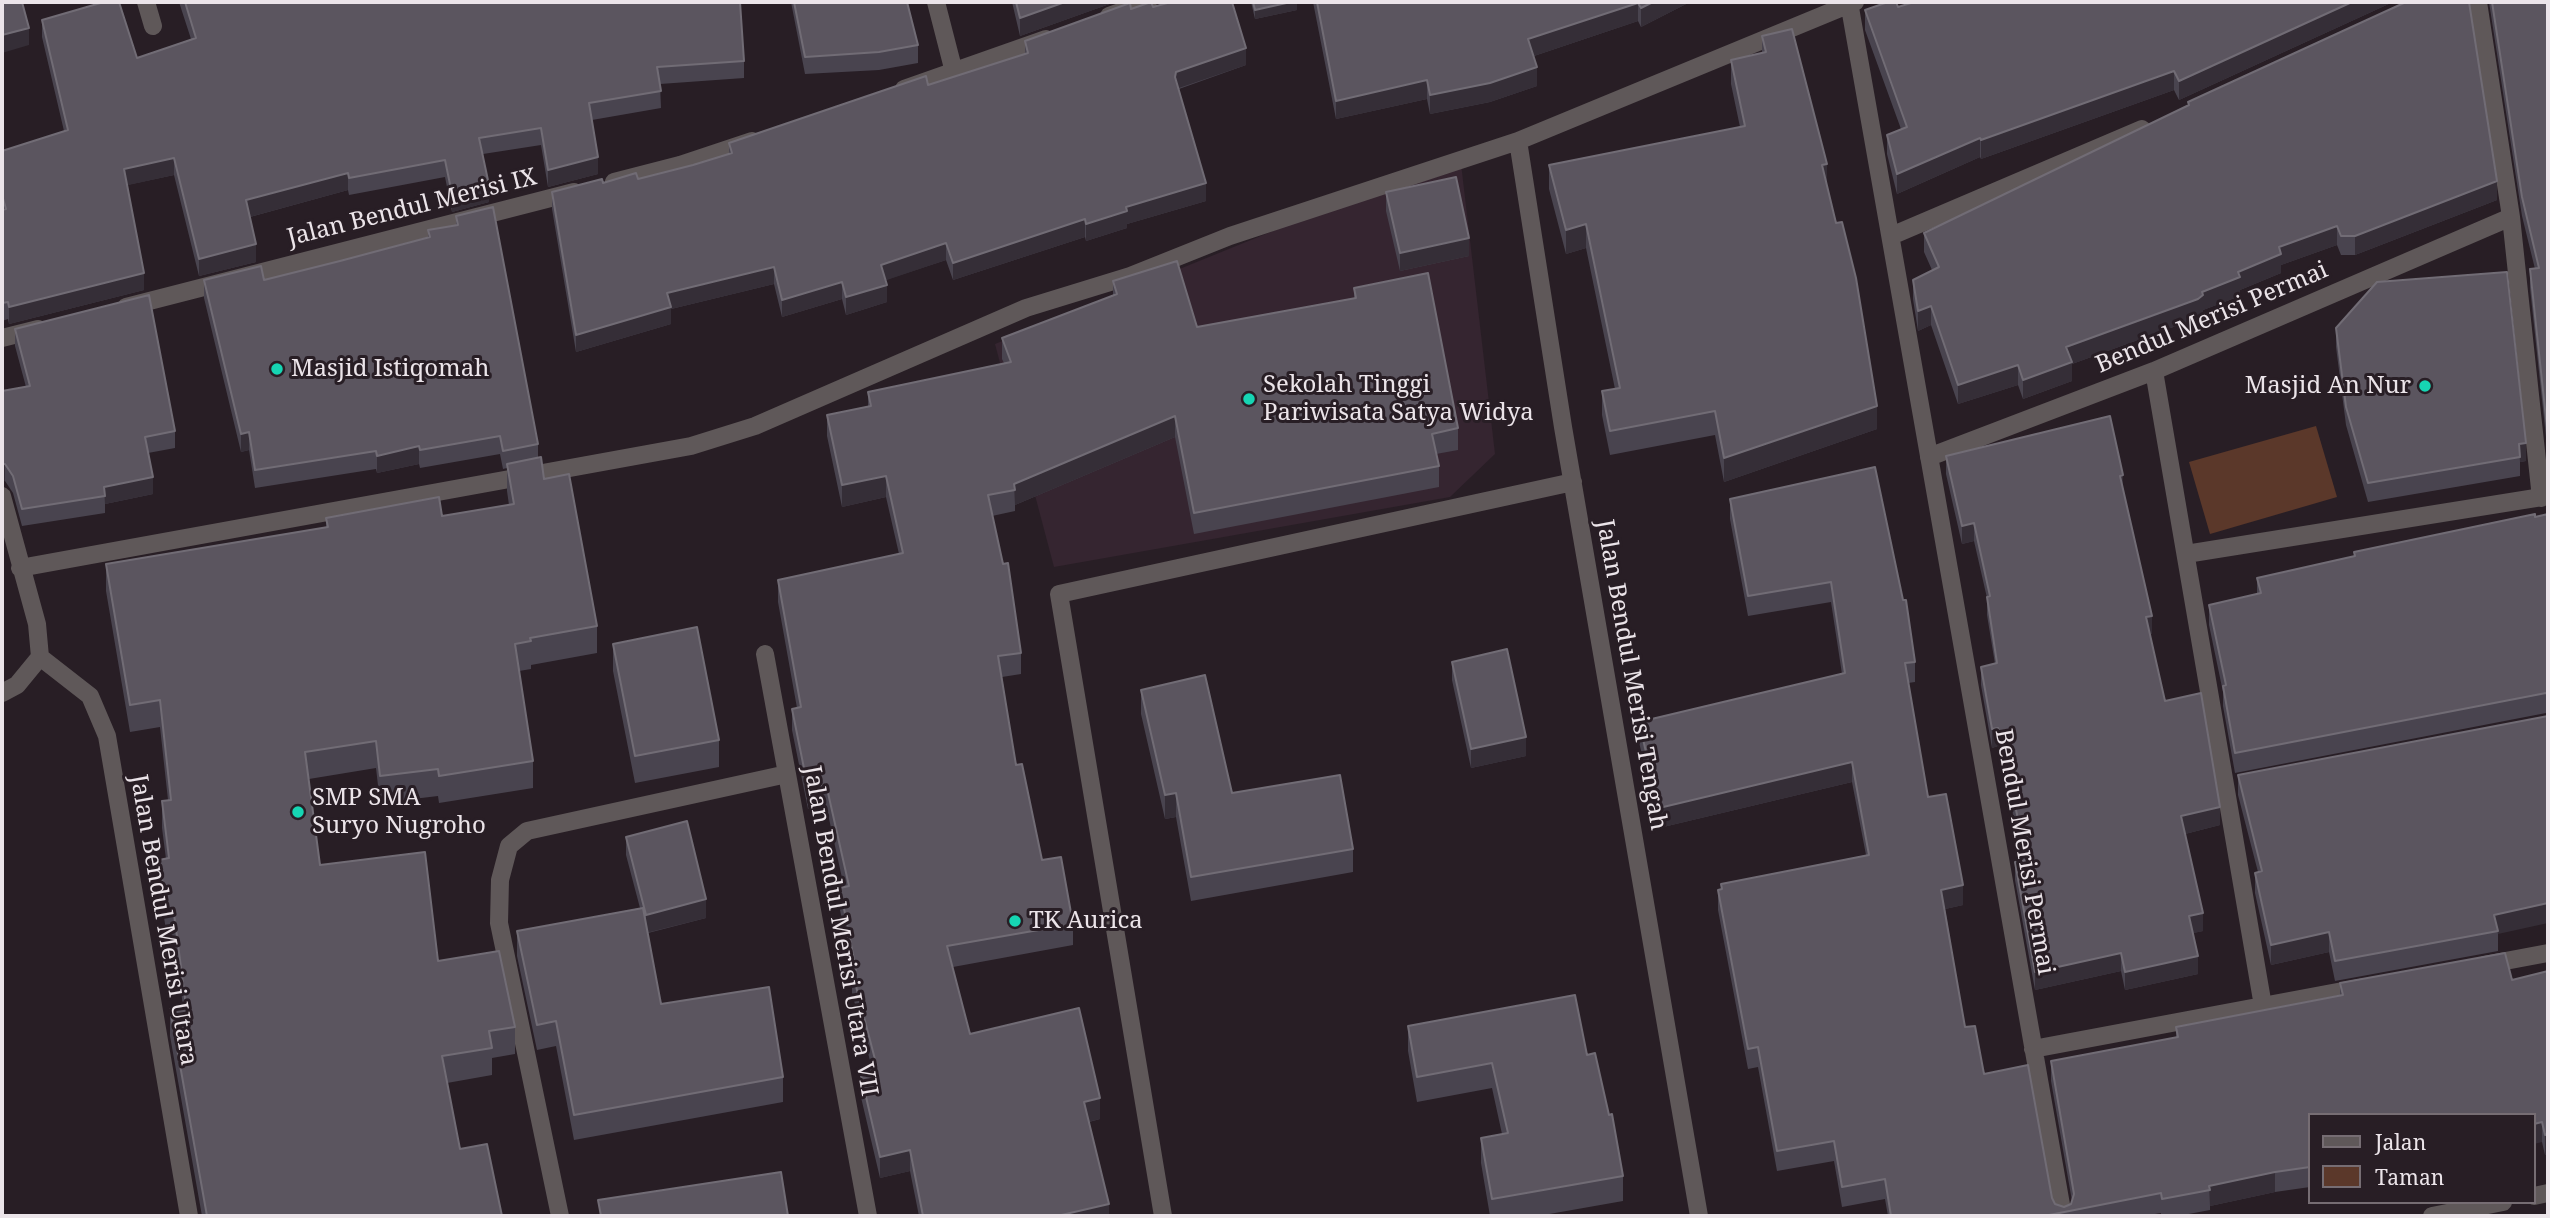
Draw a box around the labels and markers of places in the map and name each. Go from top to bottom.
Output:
place label: Masjid Istiqomah [291,355,489,383]
marker: Masjid Istiqomah [269,361,285,377]
place label: Sekolah Tinggi Pariwisata Satya Widya [1263,371,1534,427]
place label: Masjid An Nur [2245,372,2411,400]
marker: Masjid An Nur [2417,378,2433,394]
marker: Sekolah Tinggi Pariwisata Satya Widya [1241,391,1257,407]
place label: SMP SMA Suryo Nugroho [312,784,486,840]
marker: SMP SMA Suryo Nugroho [290,804,306,820]
place label: TK Aurica [1029,907,1143,935]
marker: TK Aurica [1007,913,1023,929]

